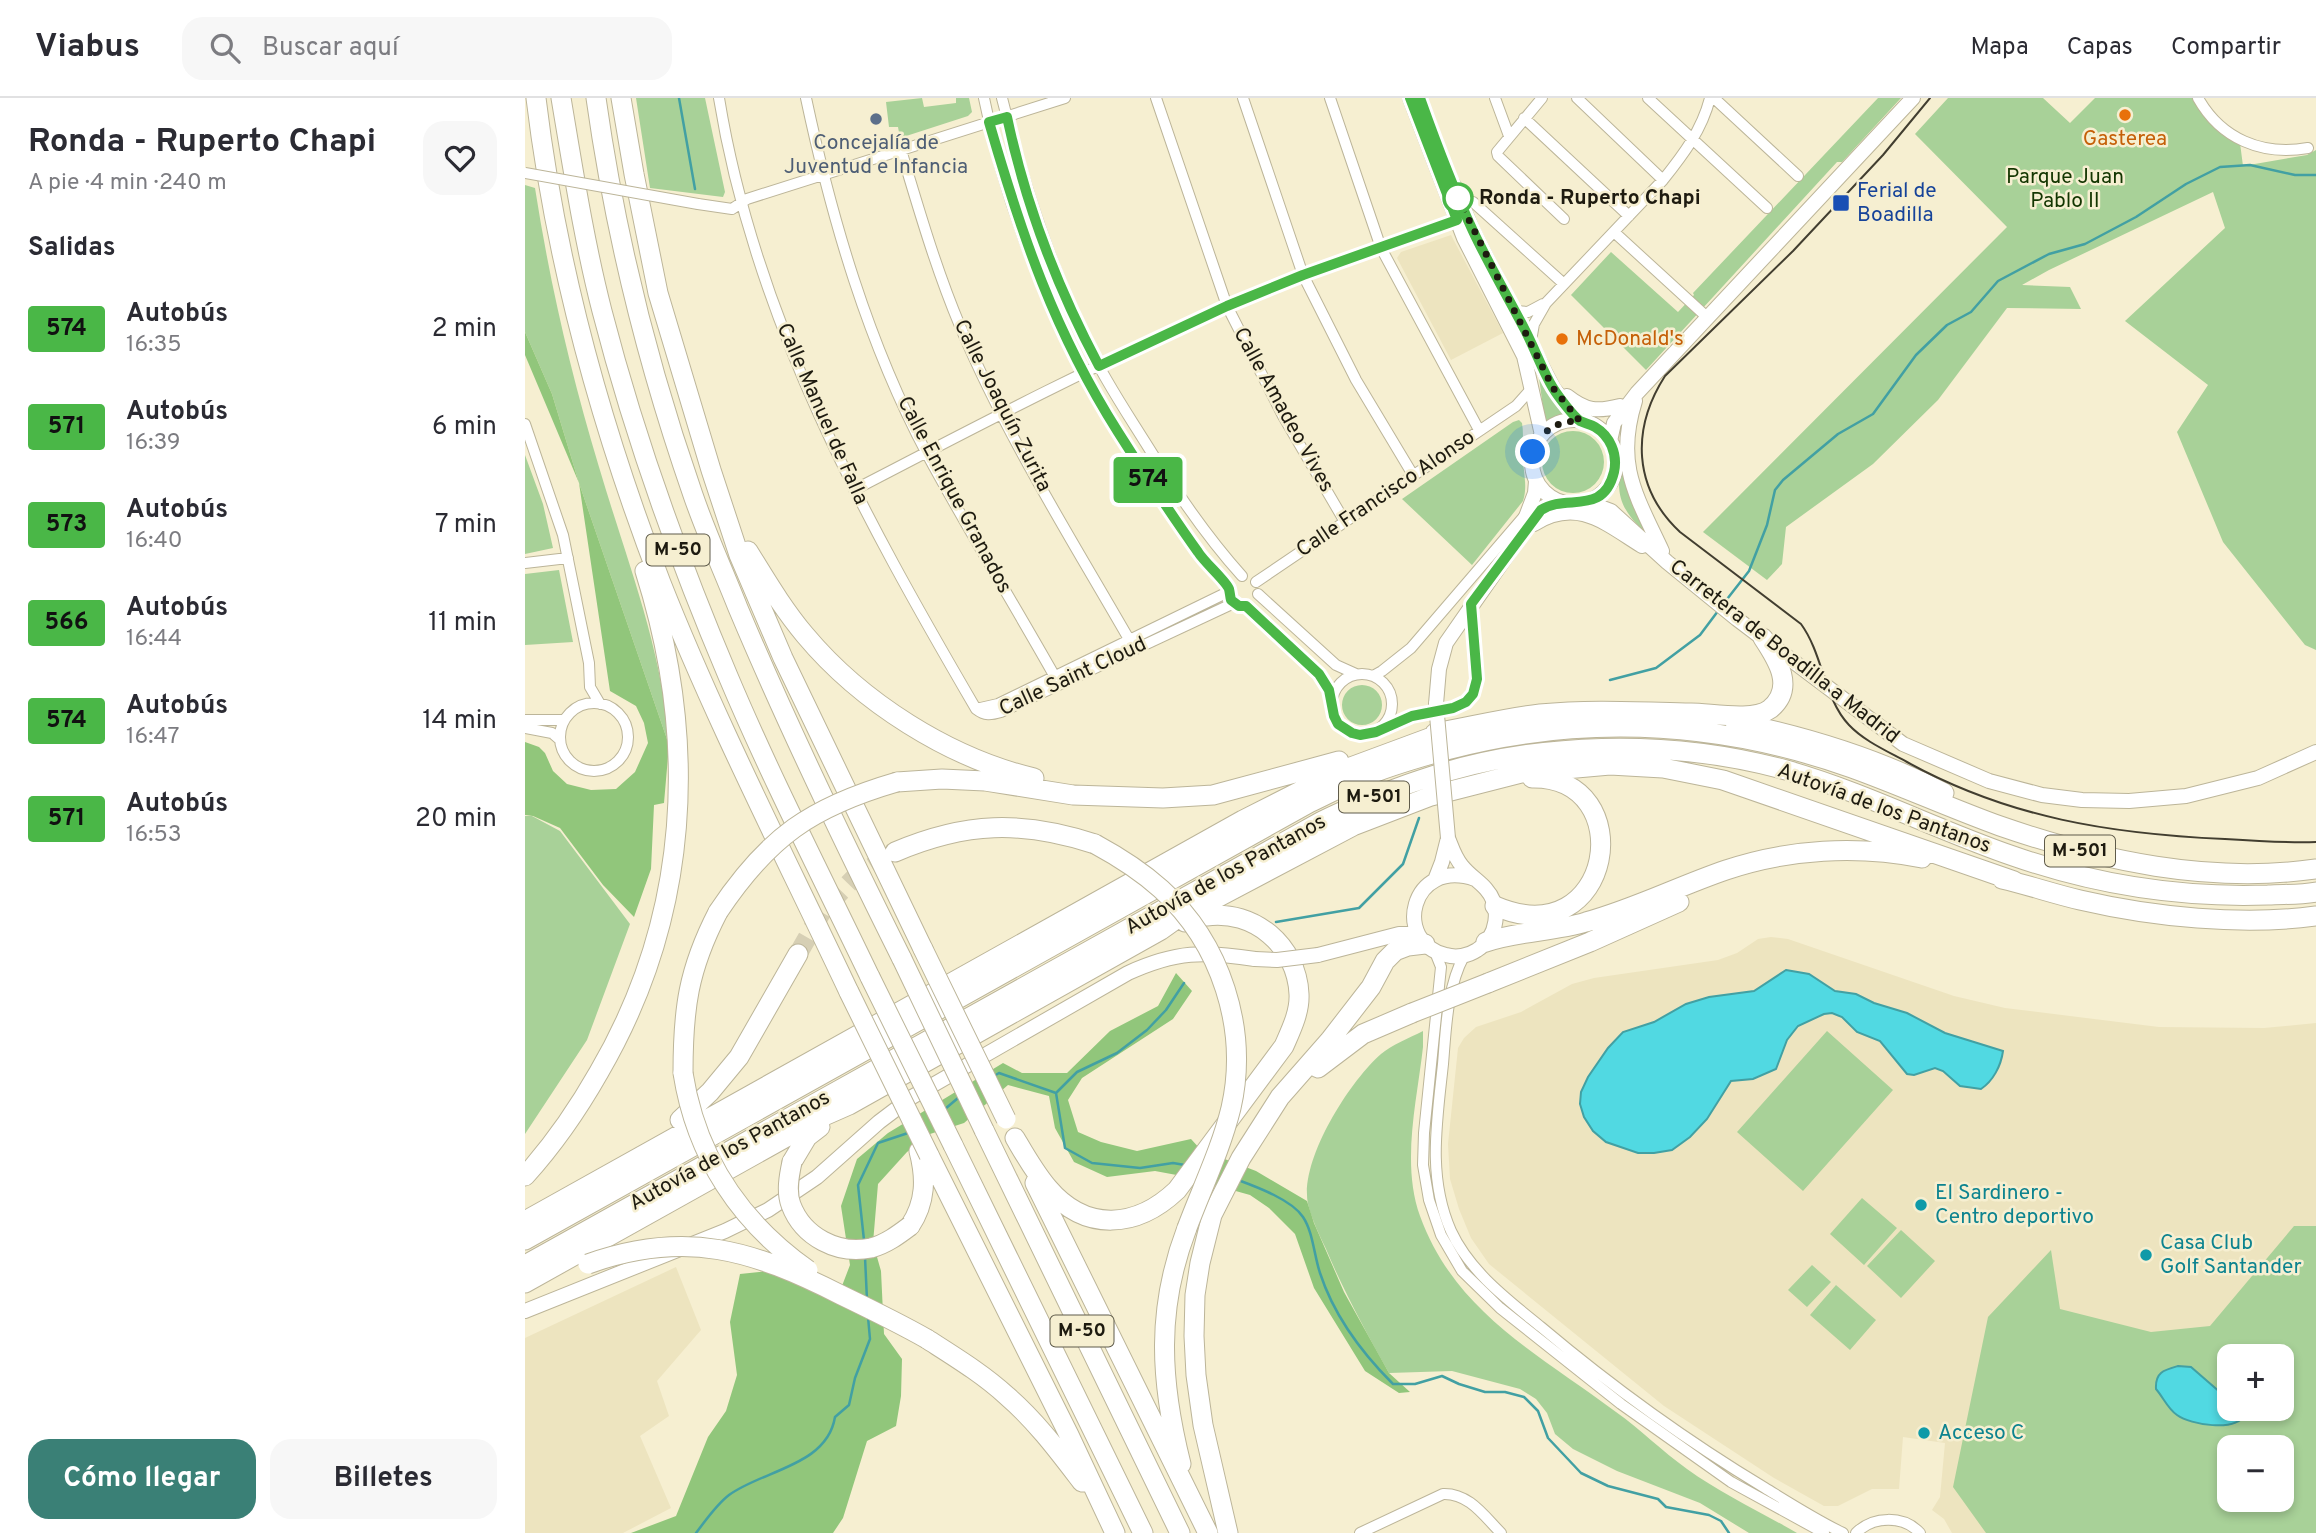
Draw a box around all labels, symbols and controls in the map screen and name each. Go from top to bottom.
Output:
search box [182,17,672,80]
text: Viabus [35,27,140,69]
icon: search [206,29,244,67]
text: Buscar aquí [262,32,399,65]
text: Mapa [1971,33,2029,63]
text: Capas [2067,33,2133,63]
text: Compartir [2171,33,2281,63]
marker: Gasterea [2117,107,2133,123]
marker: Concejalía de Juventud e Infancia [868,111,884,127]
button: heart [423,121,497,195]
text: Ronda - Ruperto Chapi [28,122,376,164]
place label: Gasterea [2083,126,2167,153]
place label: Concejalía de Juventud e Infancia [784,130,968,181]
park label: Parque Juan Pablo II [2006,164,2124,215]
text: A pie · 4 min · 240 m [28,169,227,198]
place label: Ferial de Boadilla [1857,178,1937,229]
marker: Ronda - Ruperto Chapi [1443,183,1473,213]
place label: Ronda - Ruperto Chapi [1479,185,1701,212]
marker: Ferial de Boadilla [1831,193,1851,213]
text: Salidas [28,232,116,265]
text: Autobús [126,298,228,331]
text: 2 min [432,313,497,346]
text: 574 [46,314,87,344]
street label: Calle Joaquín Zurita [947,315,1057,497]
street label: Calle Manuel de Falla [770,319,874,509]
street label: Calle Amadeo Vives [1226,323,1340,497]
place label: McDonald's [1576,326,1684,353]
text: 16:35 [126,331,182,360]
marker: McDonald's [1554,331,1570,347]
street label: Calle Enrique Granados [891,392,1017,598]
text: Autobús [126,396,228,429]
text: 6 min [432,411,497,444]
text: 571 [48,412,85,442]
street label: Calle Francisco Alonso [1291,424,1481,564]
text: 16:39 [126,429,181,458]
your location [1515,434,1550,469]
line badge: 574 [1108,457,1188,503]
text: 574 [1127,465,1169,495]
text: Autobús [126,494,228,527]
text: 7 min [435,509,497,542]
text: 573 [46,510,87,540]
text: 16:40 [126,527,183,556]
road number: M-50 [647,534,709,565]
street label: Carretera de Boadilla a Madrid [1663,554,1905,750]
text: Autobús [126,592,228,625]
text: 11 min [428,607,497,640]
text: 566 [44,608,89,638]
text: 16:44 [126,625,182,654]
street label: Calle Saint Cloud [995,631,1151,723]
text: Autobús [126,690,228,723]
text: 14 min [422,705,497,738]
text: 574 [46,706,87,736]
text: 16:47 [126,723,180,752]
street label: Autovía de los Pantanos [1773,758,1995,860]
road number: M-501 [1339,782,1409,812]
text: Autobús [126,788,228,821]
text: 20 min [415,803,497,836]
text: 571 [48,804,85,834]
street label: Autovía de los Pantanos [1121,809,1331,941]
text: 16:53 [126,821,182,850]
road number: M-501 [2045,836,2115,866]
street label: Autovía de los Pantanos [625,1085,835,1217]
place label: El Sardinero - Centro deportivo [1935,1180,2094,1231]
marker: El Sardinero - Centro deportivo [1913,1197,1929,1213]
place label: Casa Club Golf Santander [2160,1230,2302,1281]
marker: Casa Club Golf Santander [2138,1247,2154,1263]
road number: M-50 [1051,1316,1113,1346]
map controls [2217,1344,2294,1512]
button: + [2217,1344,2294,1421]
place label: Acceso C [1938,1420,2024,1447]
marker: Acceso C [1916,1425,1932,1441]
button: − [2217,1435,2294,1512]
button: Cómo llegar [28,1439,256,1519]
button: Billetes [270,1439,497,1519]

